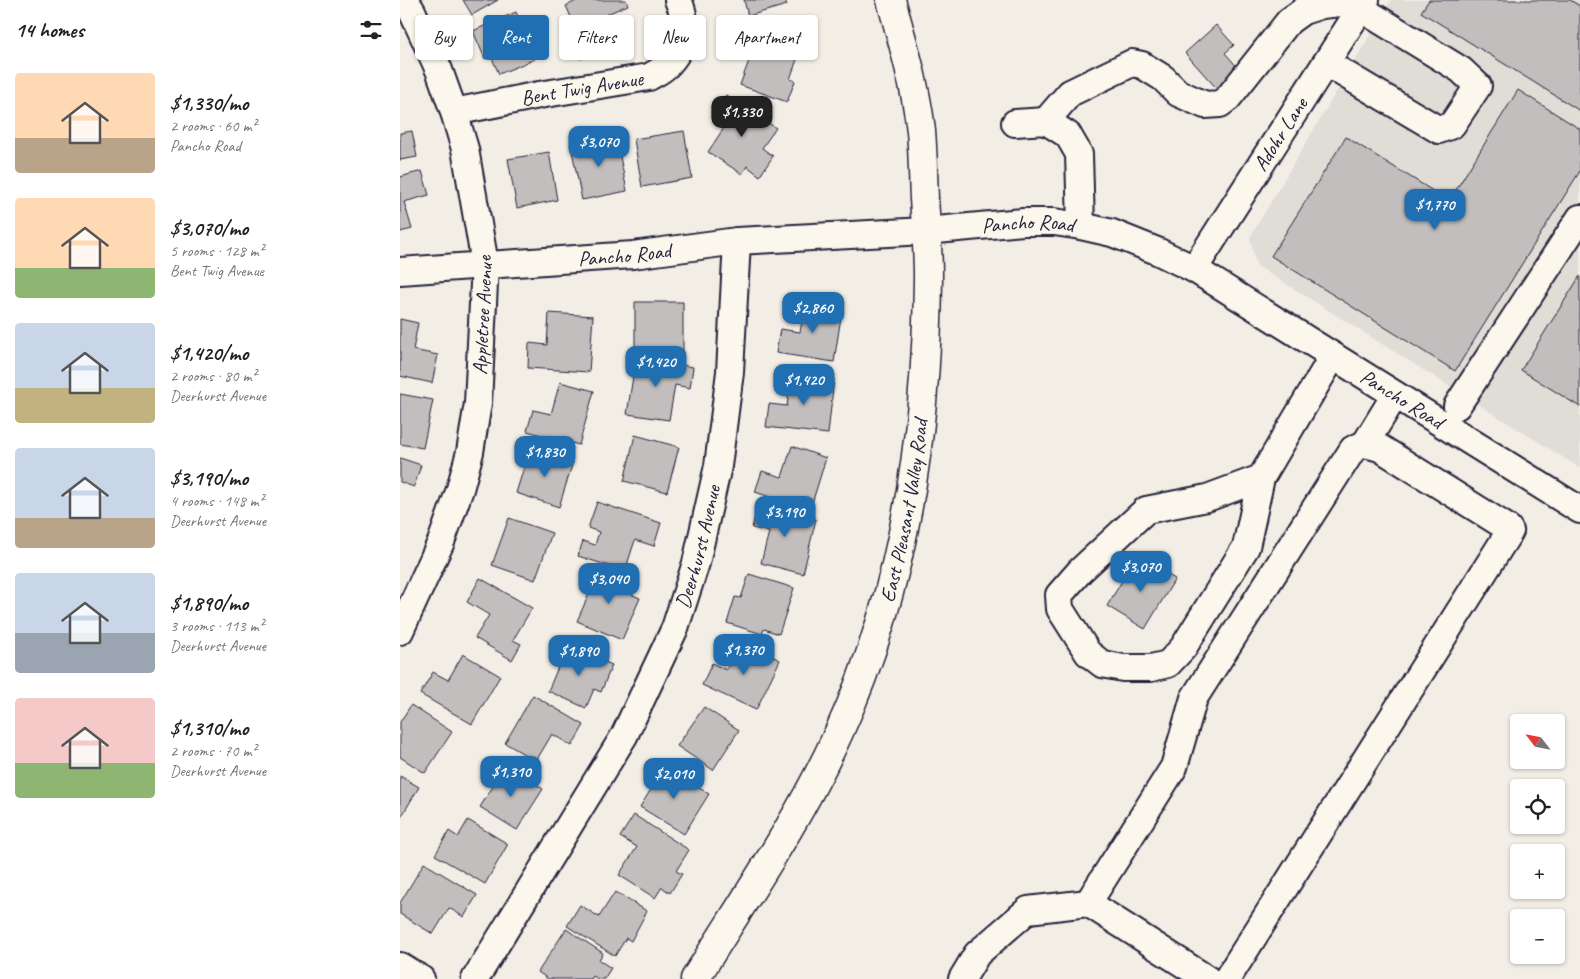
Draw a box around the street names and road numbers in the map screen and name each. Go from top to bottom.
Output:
street label: Bent Twig Avenue [519,65,646,111]
street label: Adohr Lane [1247,92,1314,176]
street label: Pancho Road [980,209,1080,239]
street label: Pancho Road [577,237,676,272]
street label: Appletree Avenue [466,253,498,375]
street label: Pancho Road [1356,363,1451,436]
street label: East Pleasant Valley Road [874,414,934,605]
street label: Deerhurst Avenue [669,482,726,612]

